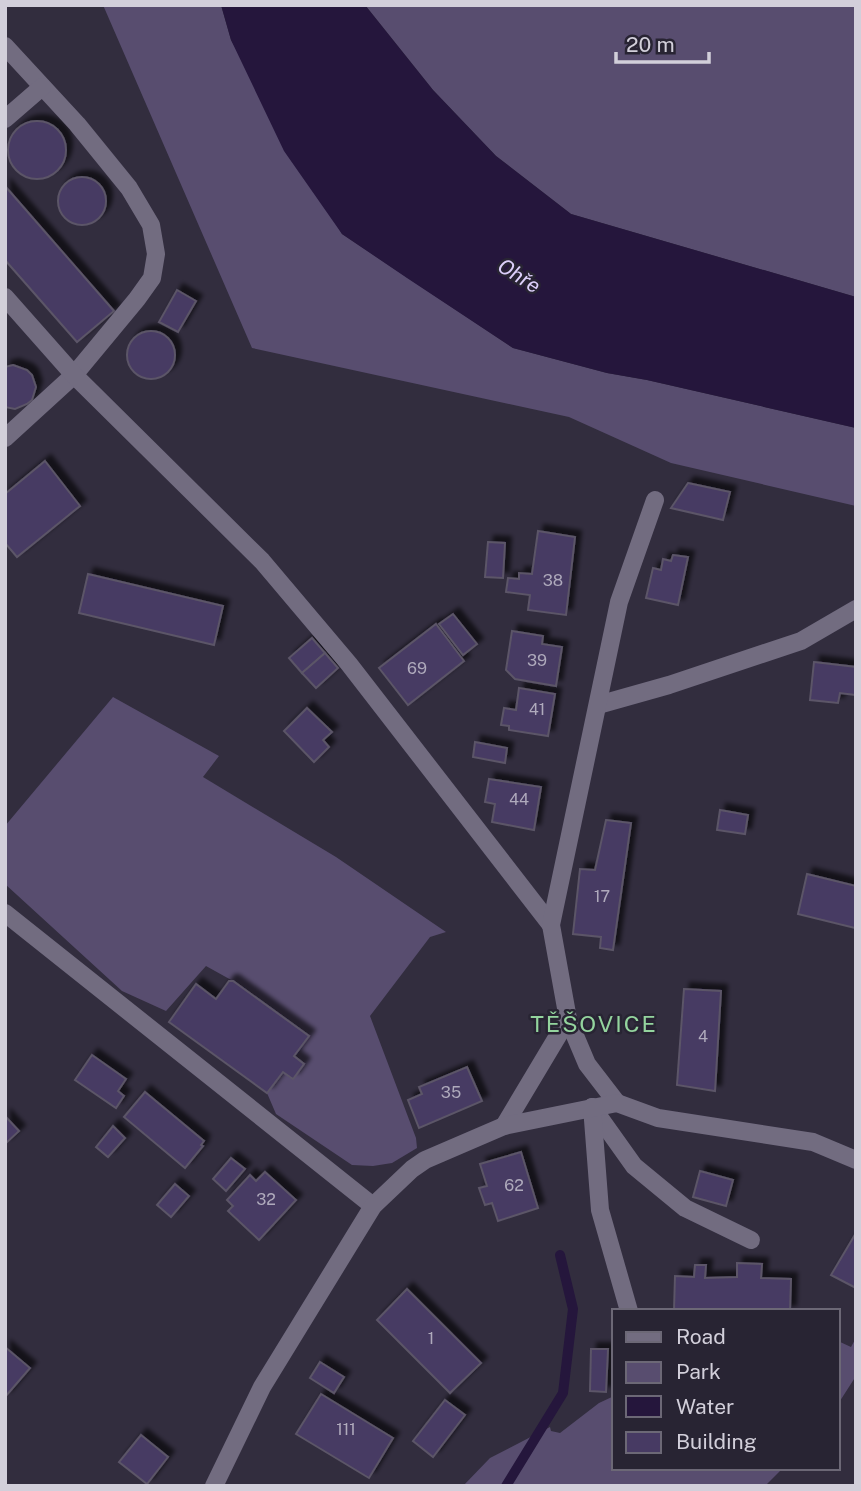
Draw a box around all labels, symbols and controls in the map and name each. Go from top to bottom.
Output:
scale bar [616,21,709,65]
text: 20 m [626,32,675,57]
water label: Ohře [493,253,545,298]
house number: 38 [543,571,563,590]
house number: 39 [527,651,547,670]
house number: 69 [407,659,427,678]
house number: 41 [529,700,545,719]
house number: 44 [509,790,529,809]
house number: 17 [594,887,610,906]
district label: TĚŠOVICE [530,1010,658,1037]
house number: 4 [698,1027,708,1046]
house number: 35 [441,1083,461,1102]
house number: 62 [504,1176,524,1195]
house number: 32 [256,1190,276,1209]
legend [612,1309,840,1470]
text: Road [676,1324,726,1349]
house number: 1 [428,1329,434,1348]
text: Park [676,1359,721,1384]
text: Water [676,1394,734,1419]
house number: 111 [336,1420,356,1439]
text: Building [676,1429,757,1454]

